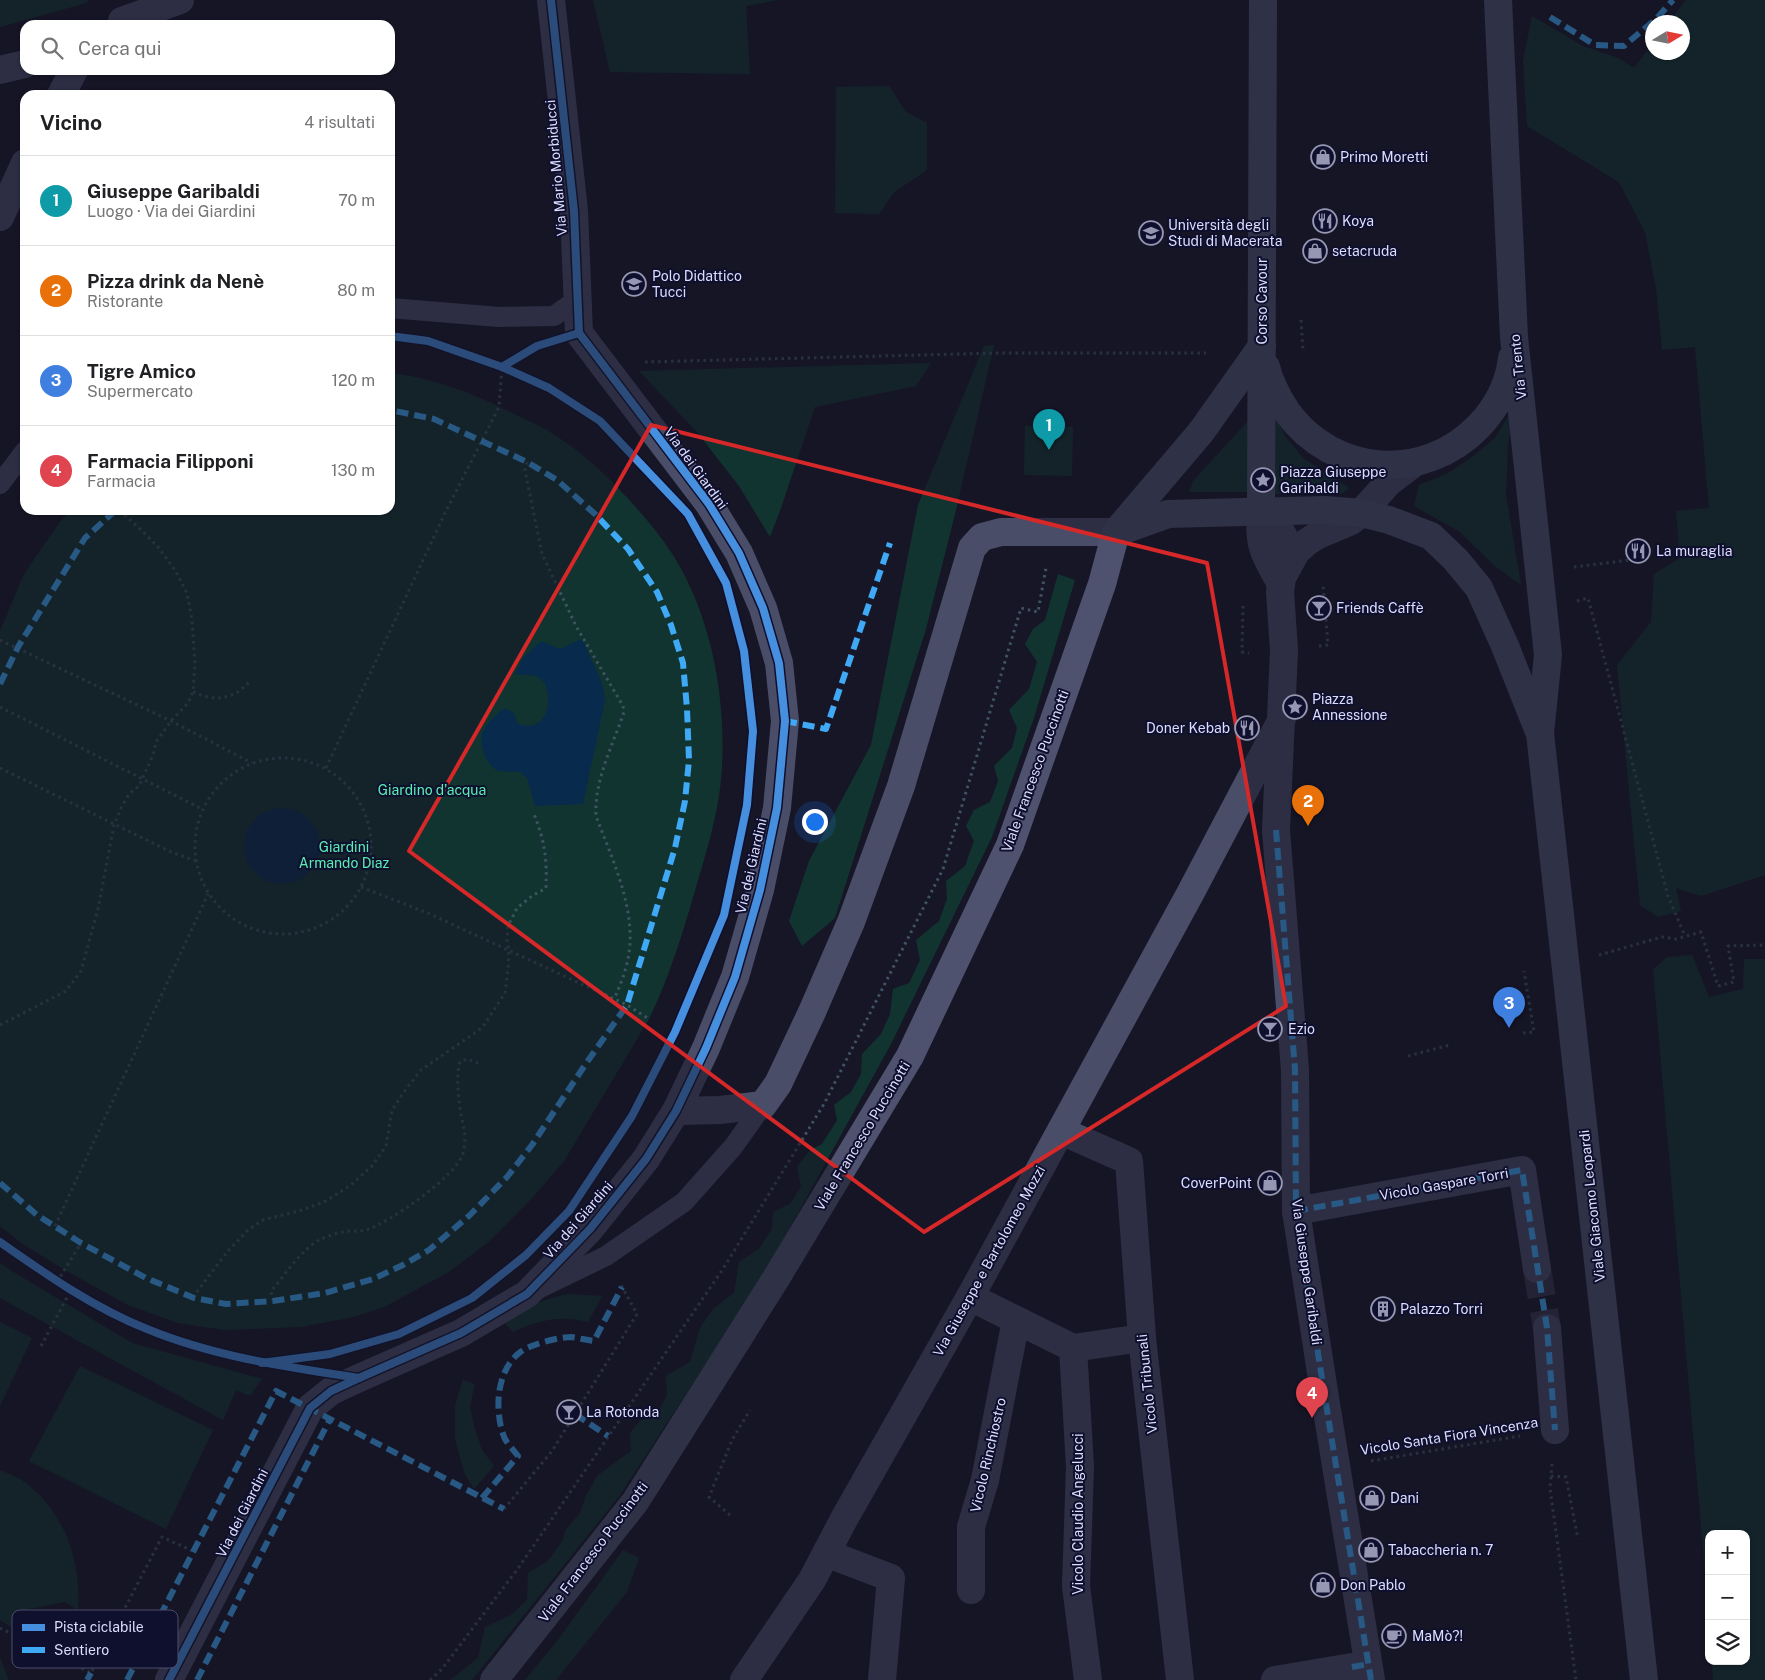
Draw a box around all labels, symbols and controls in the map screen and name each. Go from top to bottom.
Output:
north arrow [1645,15,1690,60]
search box [20,20,395,75]
icon: search [38,34,66,62]
text: Cerca qui [78,37,161,59]
street label: Via Mario Morbiducci [542,99,570,237]
text: Vicino [40,110,102,135]
text: 4 risultati [304,113,375,132]
shop icon: Primo Moretti [1310,144,1336,170]
place label: Primo Moretti [1340,149,1428,165]
text: Giuseppe Garibaldi [87,180,260,202]
text: 1 [53,191,59,210]
text: 70 m [338,191,375,210]
text: Luogo · Via dei Giardini [87,202,255,221]
restaurant icon: Koya [1312,208,1338,234]
place label: Koya [1342,213,1374,229]
place label: Università degli Studi di Macerata [1168,217,1282,249]
school or university icon: Università degli Studi di Macerata [1138,220,1164,246]
shop icon: setacruda [1302,238,1328,264]
place label: setacruda [1332,243,1397,259]
street label: Corso Cavour [1254,258,1270,344]
place label: Polo Didattico Tucci [652,268,742,300]
text: Pizza drink da Nenè [87,270,264,292]
school or university icon: Polo Didattico Tucci [621,271,647,297]
text: 2 [51,281,61,300]
text: 80 m [337,281,375,300]
text: Ristorante [87,292,163,311]
street label: Via Trento [1507,333,1529,401]
text: Tigre Amico [87,360,196,382]
text: 3 [51,371,61,390]
text: 120 m [331,371,375,390]
text: Supermercato [87,382,193,401]
pin: 1 [1033,409,1065,450]
street label: Via dei Giardini [661,424,731,512]
text: Farmacia Filipponi [87,450,254,472]
text: 4 [51,461,61,480]
text: 130 m [331,461,375,480]
place label: Piazza Giuseppe Garibaldi [1280,464,1386,496]
place icon: Piazza Giuseppe Garibaldi [1250,467,1276,493]
text: Farmacia [87,472,156,491]
restaurant icon: La muraglia [1625,538,1651,564]
place label: La muraglia [1656,543,1732,559]
bar icon: Friends Caffè [1306,595,1332,621]
place label: Friends Caffè [1336,600,1424,616]
street label: Viale Francesco Puccinotti [998,688,1072,854]
place label: Piazza Annessione [1312,691,1388,723]
place icon: Piazza Annessione [1282,694,1308,720]
restaurant icon: Doner Kebab [1234,715,1260,741]
place label: Doner Kebab [1146,720,1230,736]
park label: Giardino d'acqua [378,782,486,798]
pin: 2 [1292,785,1324,826]
your location [802,809,828,835]
street label: Via dei Giardini [732,817,770,915]
park label: Giardini Armando Diaz [299,839,390,871]
pin: 3 [1493,987,1525,1028]
bar icon: Ezio [1257,1016,1283,1042]
place label: Ezio [1288,1021,1315,1037]
street label: Viale Francesco Puccinotti [811,1058,913,1214]
street label: Viale Giacomo Leopardi [1576,1129,1608,1283]
street label: Via Giuseppe e Bartolomeo Mozzi [930,1163,1048,1359]
street label: Vicolo Gaspare Torri [1378,1165,1510,1203]
shop icon: CoverPoint [1257,1170,1283,1196]
place label: CoverPoint [1181,1175,1252,1191]
street label: Via dei Giardini [540,1178,616,1262]
street label: Via Giuseppe Garibaldi [1289,1198,1325,1346]
building icon: Palazzo Torri [1370,1296,1396,1322]
place label: Palazzo Torri [1400,1301,1483,1317]
street label: Vicolo Tribunali [1134,1333,1160,1435]
pin: 4 [1296,1377,1328,1418]
street label: Vicolo Rinchiostro [967,1396,1009,1514]
bar icon: La Rotonda [556,1399,582,1425]
place label: La Rotonda [586,1404,659,1420]
street label: Vicolo Santa Fiora Vincenza [1359,1414,1539,1458]
street label: Vicolo Claudio Angelucci [1070,1433,1086,1595]
street label: Via dei Giardini [213,1466,271,1560]
street label: Viale Francesco Puccinotti [535,1479,651,1625]
shop icon: Dani [1359,1485,1385,1511]
place label: Dani [1390,1490,1419,1506]
map controls [1705,1530,1750,1665]
button: + [1705,1530,1750,1575]
shop icon: Tabaccheria n. 7 [1358,1537,1384,1563]
place label: Tabaccheria n. 7 [1388,1542,1493,1558]
shop icon: Don Pablo [1310,1572,1336,1598]
button: − [1705,1575,1750,1620]
place label: Don Pablo [1340,1577,1406,1593]
legend [12,1610,178,1668]
text: Pista ciclabile [54,1619,144,1635]
button: layers [1705,1620,1750,1665]
cafe icon: MaMò?! [1381,1623,1407,1649]
place label: MaMò?! [1412,1628,1463,1644]
text: Sentiero [54,1642,109,1658]

